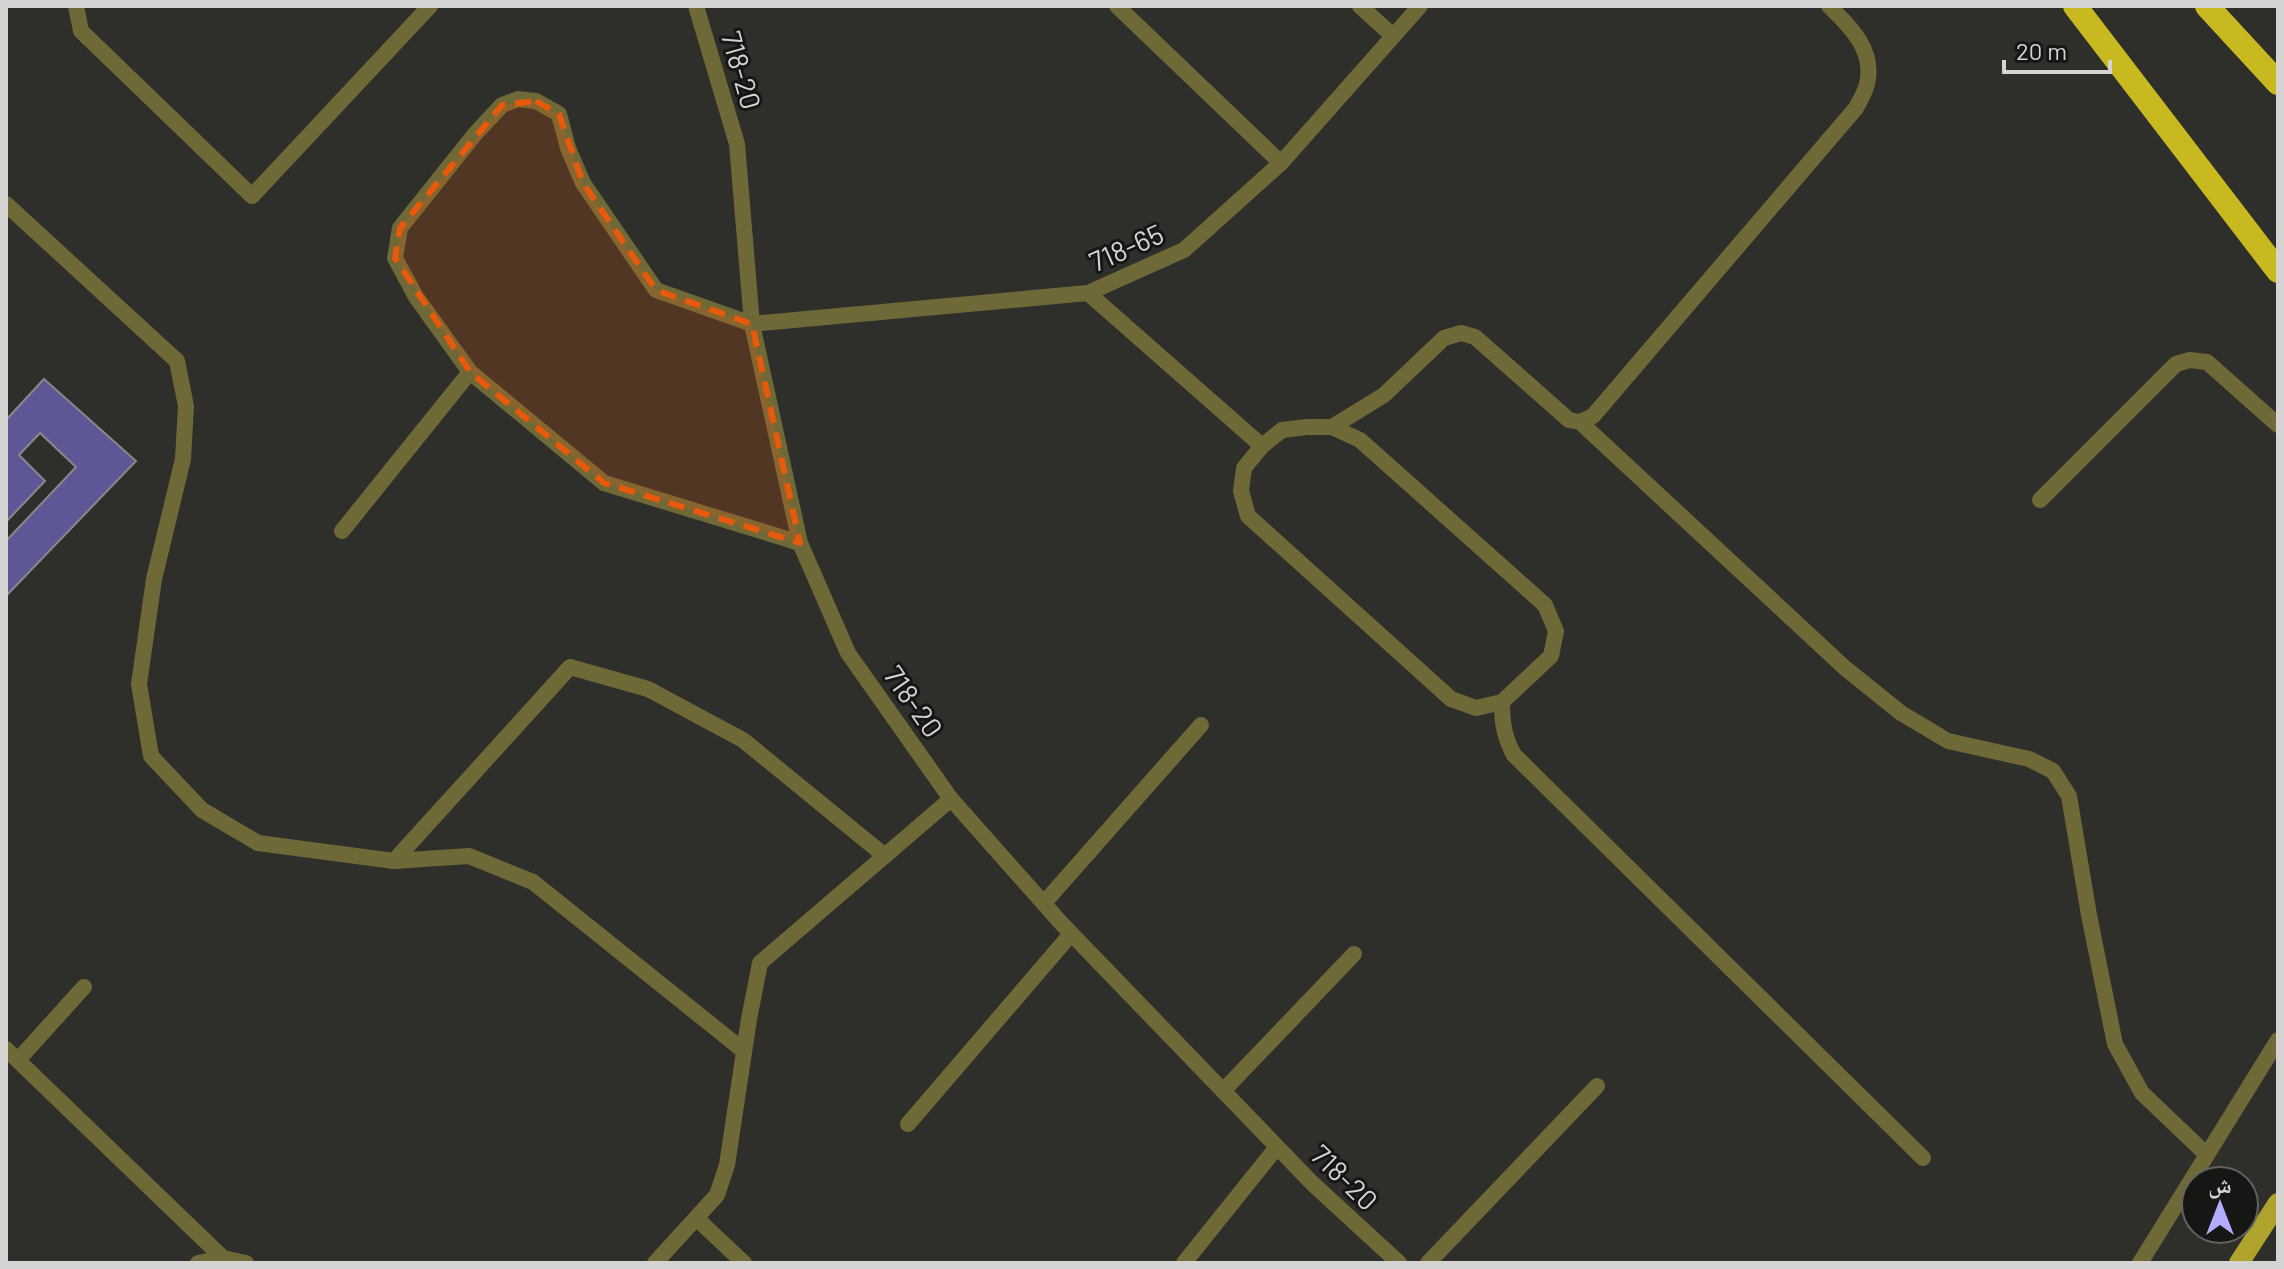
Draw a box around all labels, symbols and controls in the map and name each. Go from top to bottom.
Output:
scale bar [2004,24,2110,74]
street label: 718-20 [715,27,769,113]
text: 20 m [2016,36,2067,65]
street label: 718-65 [1084,216,1168,278]
street label: 718-20 [877,659,951,743]
street label: 718-20 [1305,1137,1385,1217]
north arrow [2180,1165,2260,1245]
text: ش [2208,1171,2232,1199]

